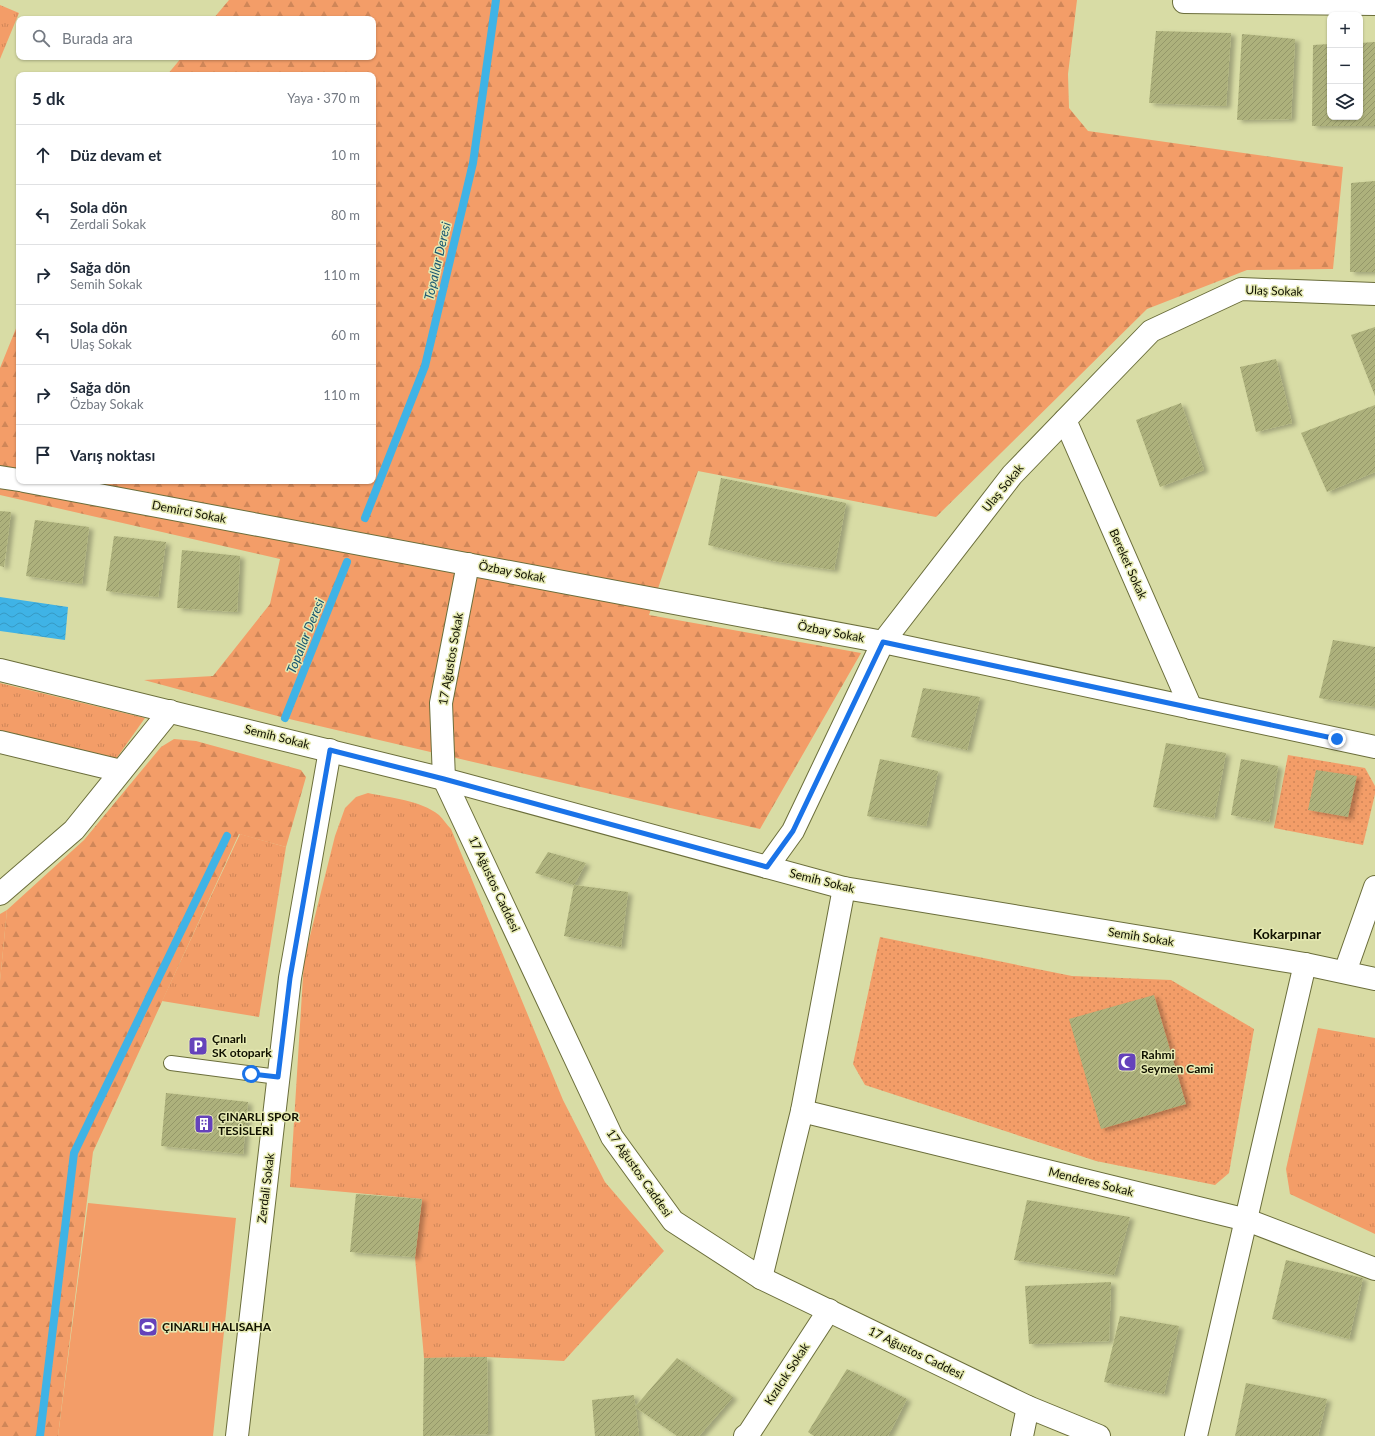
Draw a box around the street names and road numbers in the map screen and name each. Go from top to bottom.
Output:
street label: Ulaş Sokak [1245,282,1304,299]
street label: Ulaş Sokak [979,460,1027,515]
street label: Demirci Sokak [151,497,228,526]
street label: Bereket Sokak [1106,526,1151,602]
street label: Özbay Sokak [477,558,548,586]
street label: 17 Ağustos Sokak [435,611,466,706]
street label: Özbay Sokak [796,618,867,646]
street label: Semih Sokak [243,721,312,752]
street label: 17 Ağustos Caddesi [466,833,523,934]
street label: Semih Sokak [788,865,857,896]
street label: Semih Sokak [1107,924,1176,949]
street label: 17 Ağustos Caddesi [603,1126,675,1220]
street label: Zerdali Sokak [254,1151,277,1224]
street label: Menderes Sokak [1047,1164,1136,1200]
street label: 17 Ağustos Caddesi [866,1323,966,1382]
street label: Kızılcık Sokak [761,1339,813,1408]

